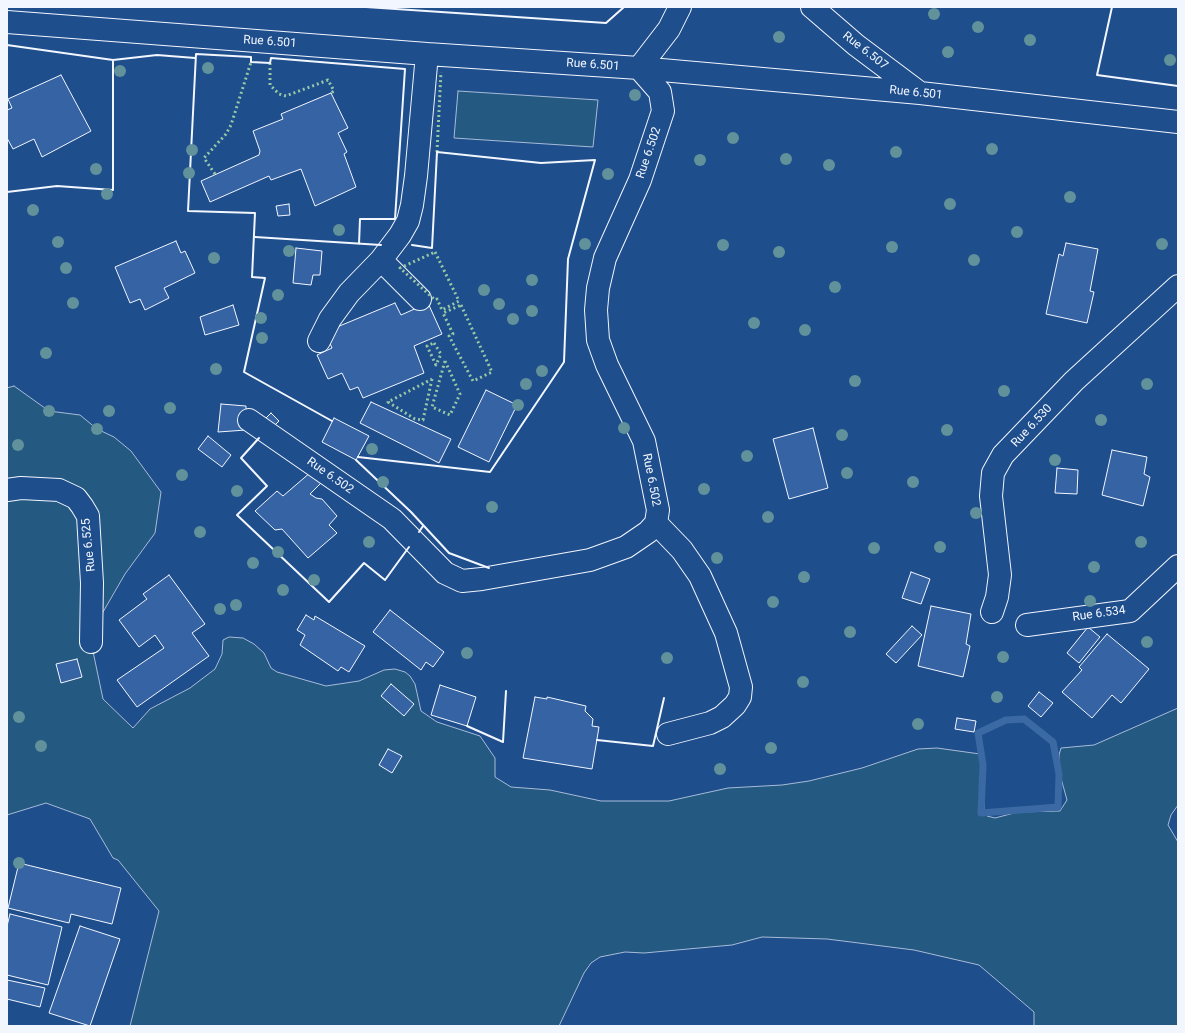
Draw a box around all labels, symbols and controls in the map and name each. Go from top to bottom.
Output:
street label: Rue 6.507 [839,29,891,73]
street label: Rue 6.501 [243,33,297,51]
street label: Rue 6.501 [566,56,620,74]
street label: Rue 6.501 [889,83,943,103]
street label: Rue 6.502 [633,125,665,181]
street label: Rue 6.530 [1008,402,1056,450]
street label: Rue 6.502 [639,452,663,508]
street label: Rue 6.502 [304,455,356,497]
street label: Rue 6.525 [79,518,99,572]
street label: Rue 6.534 [1072,603,1126,625]

